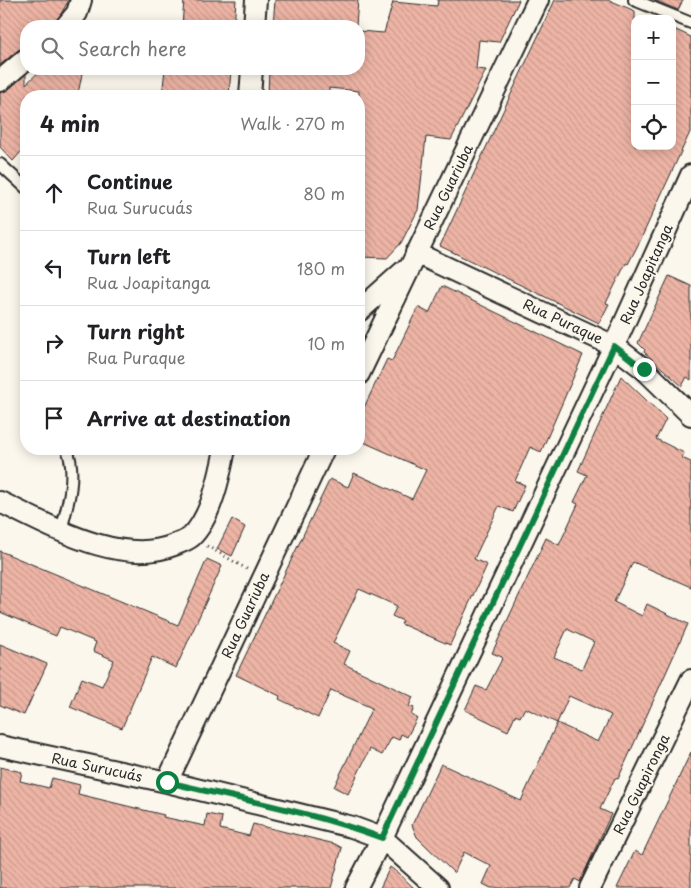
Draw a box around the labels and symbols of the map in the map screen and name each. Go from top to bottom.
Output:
street label: Rua Guariuba [418,140,478,233]
street label: Rua Joapitanga [614,220,678,328]
street label: Rua Puraque [520,293,607,349]
route end [633,358,656,381]
street label: Rua Guariuba [216,568,274,662]
street label: Rua Guapironga [608,730,675,838]
street label: Rua Surucuás [50,747,144,787]
route start [156,771,179,794]

